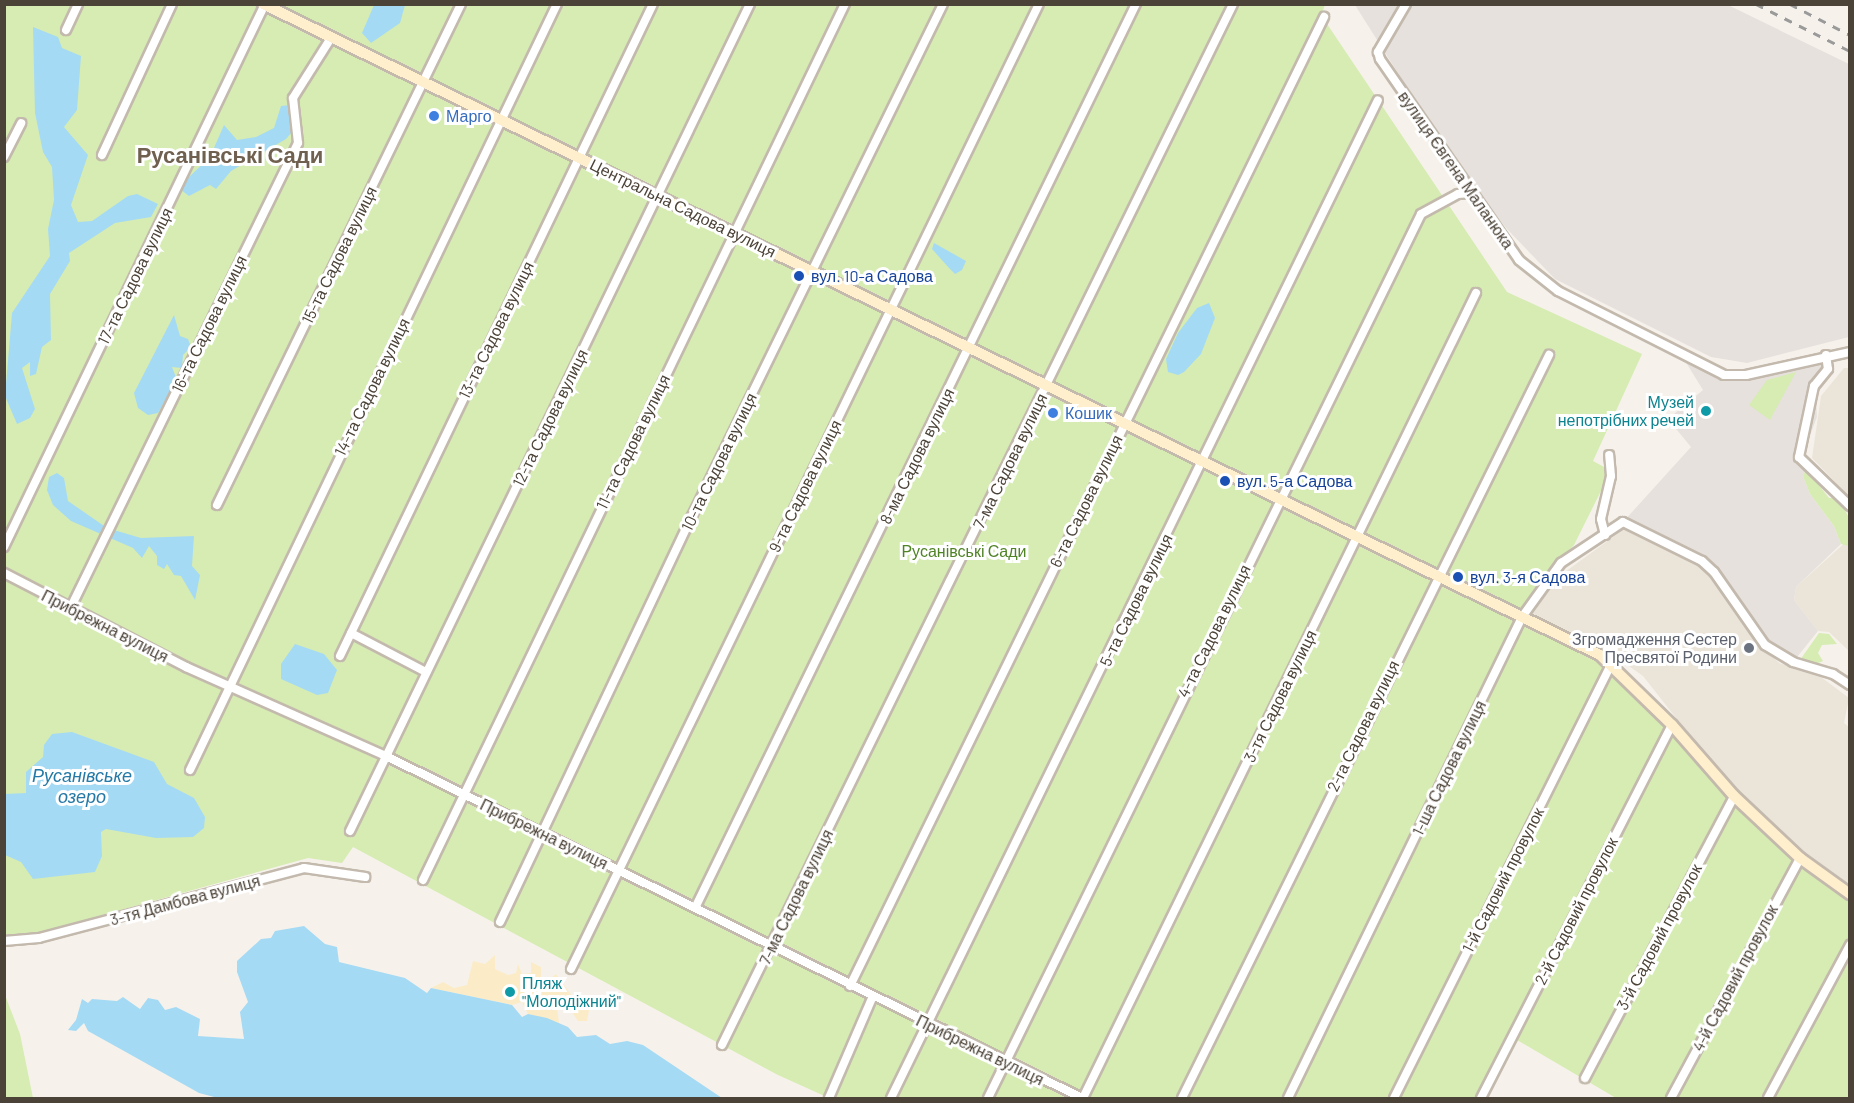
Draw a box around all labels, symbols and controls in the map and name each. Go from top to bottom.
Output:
street label: вулиця Євгена Маланюка [1394,87,1518,253]
place label: Марго [446,106,492,126]
marker: Марго [427,109,441,123]
district label: Русанівські Сади [137,142,323,168]
street label: Центральна Садова вулиця [587,155,779,261]
street label: 15-та Садова вулиця [297,183,381,327]
street label: 17-та Садова вулиця [94,204,176,348]
street label: 16-та Садова вулиця [167,252,251,396]
street label: 13-та Садова вулиця [454,258,538,402]
place label: вул. 10-а Садова [811,266,933,286]
marker: вул. 10-а Садова [792,269,806,283]
street label: 14-та Садова вулиця [330,315,414,459]
street label: 12-та Садова вулиця [508,346,592,490]
street label: 11-та Садова вулиця [592,371,674,513]
street label: 8-ма Садова вулиця [876,385,958,527]
street label: 10-та Садова вулиця [677,390,761,534]
street label: 7-ма Садова вулиця [969,390,1051,532]
place label: Музей непотрібних речей [1558,392,1694,430]
place label: Кошик [1065,403,1112,423]
marker: Музей непотрібних речей [1699,404,1713,418]
marker: Кошик [1046,406,1060,420]
street label: 9-та Садова вулиця [765,417,845,555]
street label: 6-та Садова вулиця [1046,432,1126,570]
place label: вул. 5-а Садова [1237,471,1352,491]
marker: вул. 5-а Садова [1218,474,1232,488]
street label: 5-та Садова вулиця [1096,531,1176,669]
park label: Русанівські Сади [901,541,1027,561]
street label: 4-та Садова вулиця [1173,561,1255,701]
place label: вул. 3-я Садова [1470,567,1585,587]
marker: вул. 3-я Садова [1451,570,1465,584]
street label: Прибрежна вулиця [38,586,172,666]
street label: 3-тя Садова вулиця [1240,627,1320,765]
place label: Згромадження Сестер Пресвятої Родини [1572,629,1737,667]
marker: Згромадження Сестер Пресвятої Родини [1742,641,1756,655]
street label: 2-га Садова вулиця [1323,657,1403,795]
street label: 1-ша Садова вулиця [1408,697,1490,839]
water label: Русанівське озеро [32,765,132,808]
street label: Прибрежна вулиця [477,795,611,873]
street label: 1-й Садовий провулок [1458,804,1548,956]
street label: 7-ма Садова вулиця [755,826,837,968]
street label: 2-й Садовий провулок [1530,834,1622,988]
street label: 3-й Садовий провулок [1612,861,1706,1013]
street label: 3-тя Дамбова вулиця [108,871,262,929]
street label: 4-й Садовий провулок [1688,901,1782,1055]
place label: Пляж "Молодіжний" [522,973,621,1011]
marker: Пляж "Молодіжний" [503,985,517,999]
street label: Прибрежна вулиця [913,1011,1047,1089]

